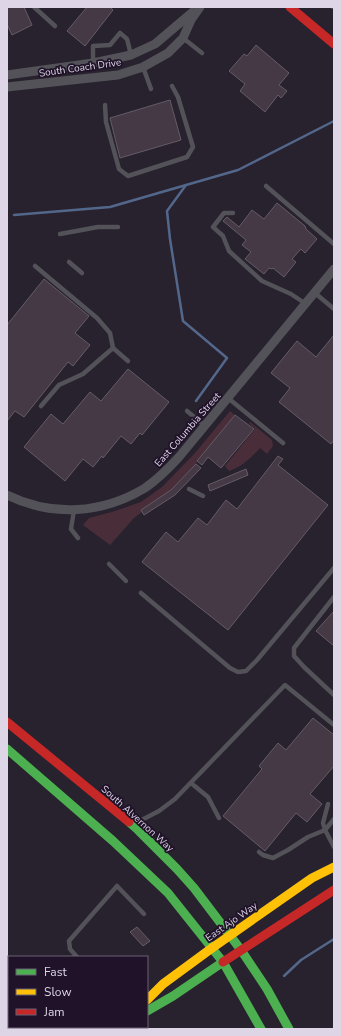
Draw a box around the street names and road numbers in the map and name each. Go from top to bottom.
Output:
street label: South Coach Drive [38,55,122,81]
street label: East Columbia Street [152,389,224,470]
street label: South Alvernon Way [98,782,177,856]
street label: East Ajo Way [203,898,261,945]

